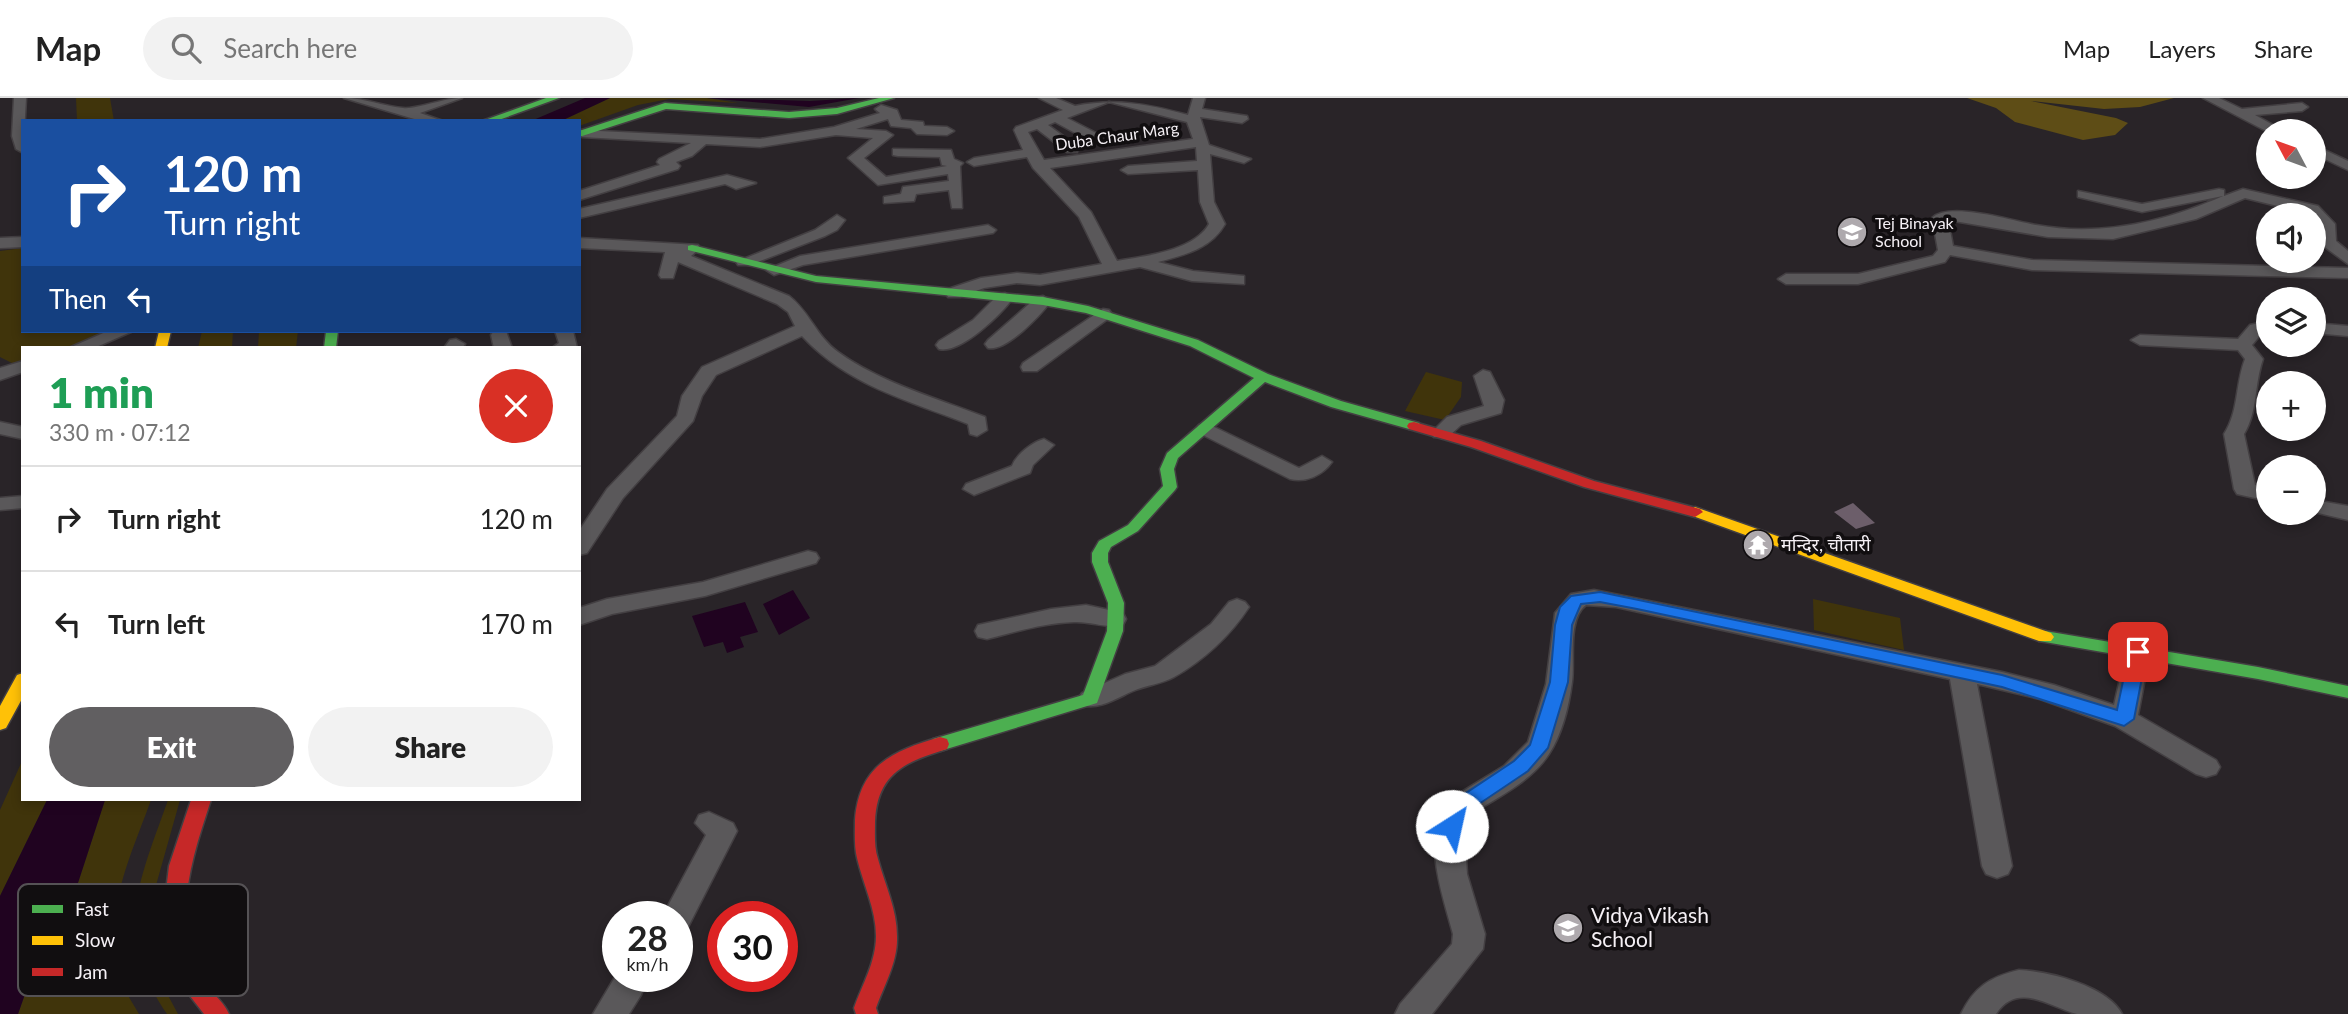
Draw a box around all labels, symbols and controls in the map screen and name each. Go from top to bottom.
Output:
search box [143,17,633,80]
text: Map [35,28,101,68]
icon: search [167,29,205,67]
text: Search here [223,32,357,64]
text: Map [2063,34,2110,63]
text: Layers [2148,34,2216,63]
text: Share [2254,34,2313,63]
street label: Duba Chaur Marg [1054,117,1180,154]
north arrow [2256,119,2326,189]
map controls [2256,119,2326,525]
text: 120 m [164,144,302,202]
icon: right [49,147,140,238]
text: Turn right [164,203,300,242]
button: sound [2256,203,2326,273]
place label: Tej Binayak School [1875,213,1955,250]
school or university icon: Tej Binayak School [1835,215,1869,249]
icon: left [121,280,159,318]
text: Then [49,283,107,315]
button: layers [2256,287,2326,357]
text: 1 min [49,367,154,417]
button: close [479,369,553,443]
button: + [2256,371,2326,441]
text: 330 m · 07:12 [49,418,191,446]
button: − [2256,455,2326,525]
icon: right [49,500,87,538]
text: Turn right [108,503,221,535]
text: 120 m [480,503,553,535]
temple icon: मन्दिर, चौतारी [1741,528,1775,562]
place label: मन्दिर, चौतारी [1781,533,1871,555]
icon: left [49,605,87,643]
text: Turn left [108,608,205,640]
text: 170 m [480,608,553,640]
pin [2108,622,2168,682]
icon: arrive [2119,633,2157,671]
button: Exit [49,707,294,787]
button: Share [308,707,553,787]
position arrow [1415,789,1489,863]
legend [18,884,248,996]
text: Fast [75,897,109,920]
speed limit sign: 30 [707,901,798,992]
place label: Vidya Vikash School [1591,902,1709,951]
school or university icon: Vidya Vikash School [1551,911,1585,945]
text: 28 [627,916,668,958]
text: Slow [75,928,115,951]
text: km/h [626,953,669,975]
text: Jam [75,960,108,983]

